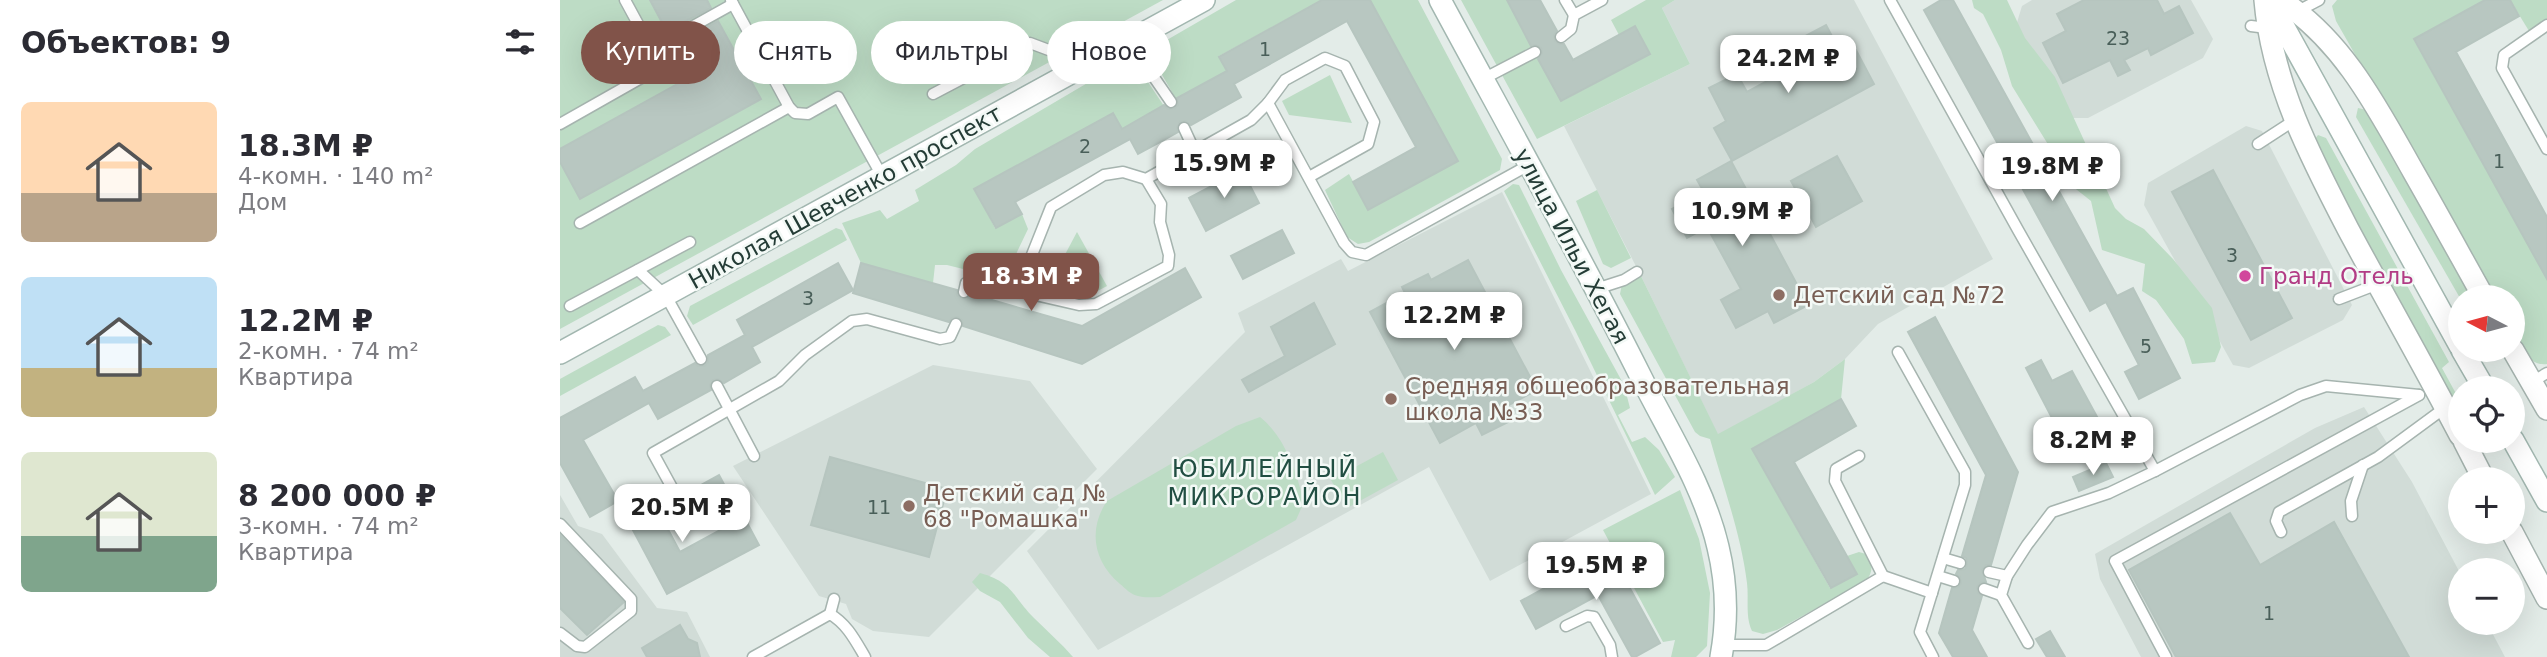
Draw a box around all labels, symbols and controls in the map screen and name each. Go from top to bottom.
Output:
chip: Купить [581,21,720,84]
chip: Снять [734,21,857,84]
chip: Фильтры [871,21,1033,84]
chip: Новое [1047,21,1171,84]
icon: filters [501,23,539,61]
text: Объектов: 9 [21,25,231,60]
house number: 23 [2106,27,2130,49]
pin: 24.2M ₽ [1723,36,1853,95]
house number: 1 [1259,38,1271,60]
text: 24.2M ₽ [1736,45,1840,71]
street label: Николая Шевченко проспект [684,100,1006,294]
text: 18.3M ₽ [238,128,373,163]
icon: home [77,130,161,214]
house number: 2 [1079,135,1091,157]
pin: 15.9M ₽ [1159,140,1289,200]
street label: улица Ильи Хегая [1509,144,1635,348]
pin: 19.8M ₽ [1987,144,2117,203]
text: 15.9M ₽ [1172,150,1276,176]
house number: 1 [2493,150,2505,172]
text: 19.8M ₽ [2000,153,2104,179]
text: 4-комн. · 140 m² [238,163,433,189]
pin: 10.9M ₽ [1677,188,1807,248]
text: Дом [238,189,287,215]
text: 10.9M ₽ [1690,198,1794,224]
house number: 3 [2226,244,2238,266]
pin: 18.3M ₽ [966,254,1096,313]
text: 18.3M ₽ [979,263,1083,289]
place label: Гранд Отель [2259,263,2414,289]
marker: Гранд Отель [2237,268,2253,284]
place label: Детский сад №72 [1793,282,2005,308]
north arrow [2448,285,2525,362]
map controls [2448,285,2525,635]
house number: 3 [802,287,814,309]
marker: Детский сад №72 [1771,287,1787,303]
pin: 12.2M ₽ [1389,292,1519,352]
text: 12.2M ₽ [1402,302,1506,328]
text: 12.2M ₽ [238,303,373,338]
icon: home [77,305,161,389]
house number: 5 [2140,335,2152,357]
text: 2-комн. · 74 m² [238,338,419,364]
text: Квартира [238,364,354,390]
place label: Средняя общеобразовательная школа №33 [1405,373,1789,425]
button: locate [2448,376,2525,453]
marker: Средняя общеобразовательная школа №33 [1383,391,1399,407]
pin: 8.2M ₽ [2036,418,2150,477]
text: 8.2M ₽ [2049,427,2137,453]
district label: ЮБИЛЕЙНЫЙ МИКРОРАЙОН [1168,454,1362,511]
button: + [2448,467,2525,544]
text: 8 200 000 ₽ [238,478,436,513]
icon: home [77,480,161,564]
place label: Детский сад № 68 "Ромашка" [923,480,1106,532]
pin: 20.5M ₽ [617,484,747,544]
text: 20.5M ₽ [630,494,734,520]
house number: 11 [867,496,891,518]
marker: Детский сад № 68 "Ромашка" [901,498,917,514]
text: 3-комн. · 74 m² [238,513,419,539]
text: Квартира [238,539,354,565]
pin: 19.5M ₽ [1531,542,1661,602]
text: 19.5M ₽ [1544,552,1648,578]
button: − [2448,558,2525,635]
house number: 1 [2263,602,2275,624]

